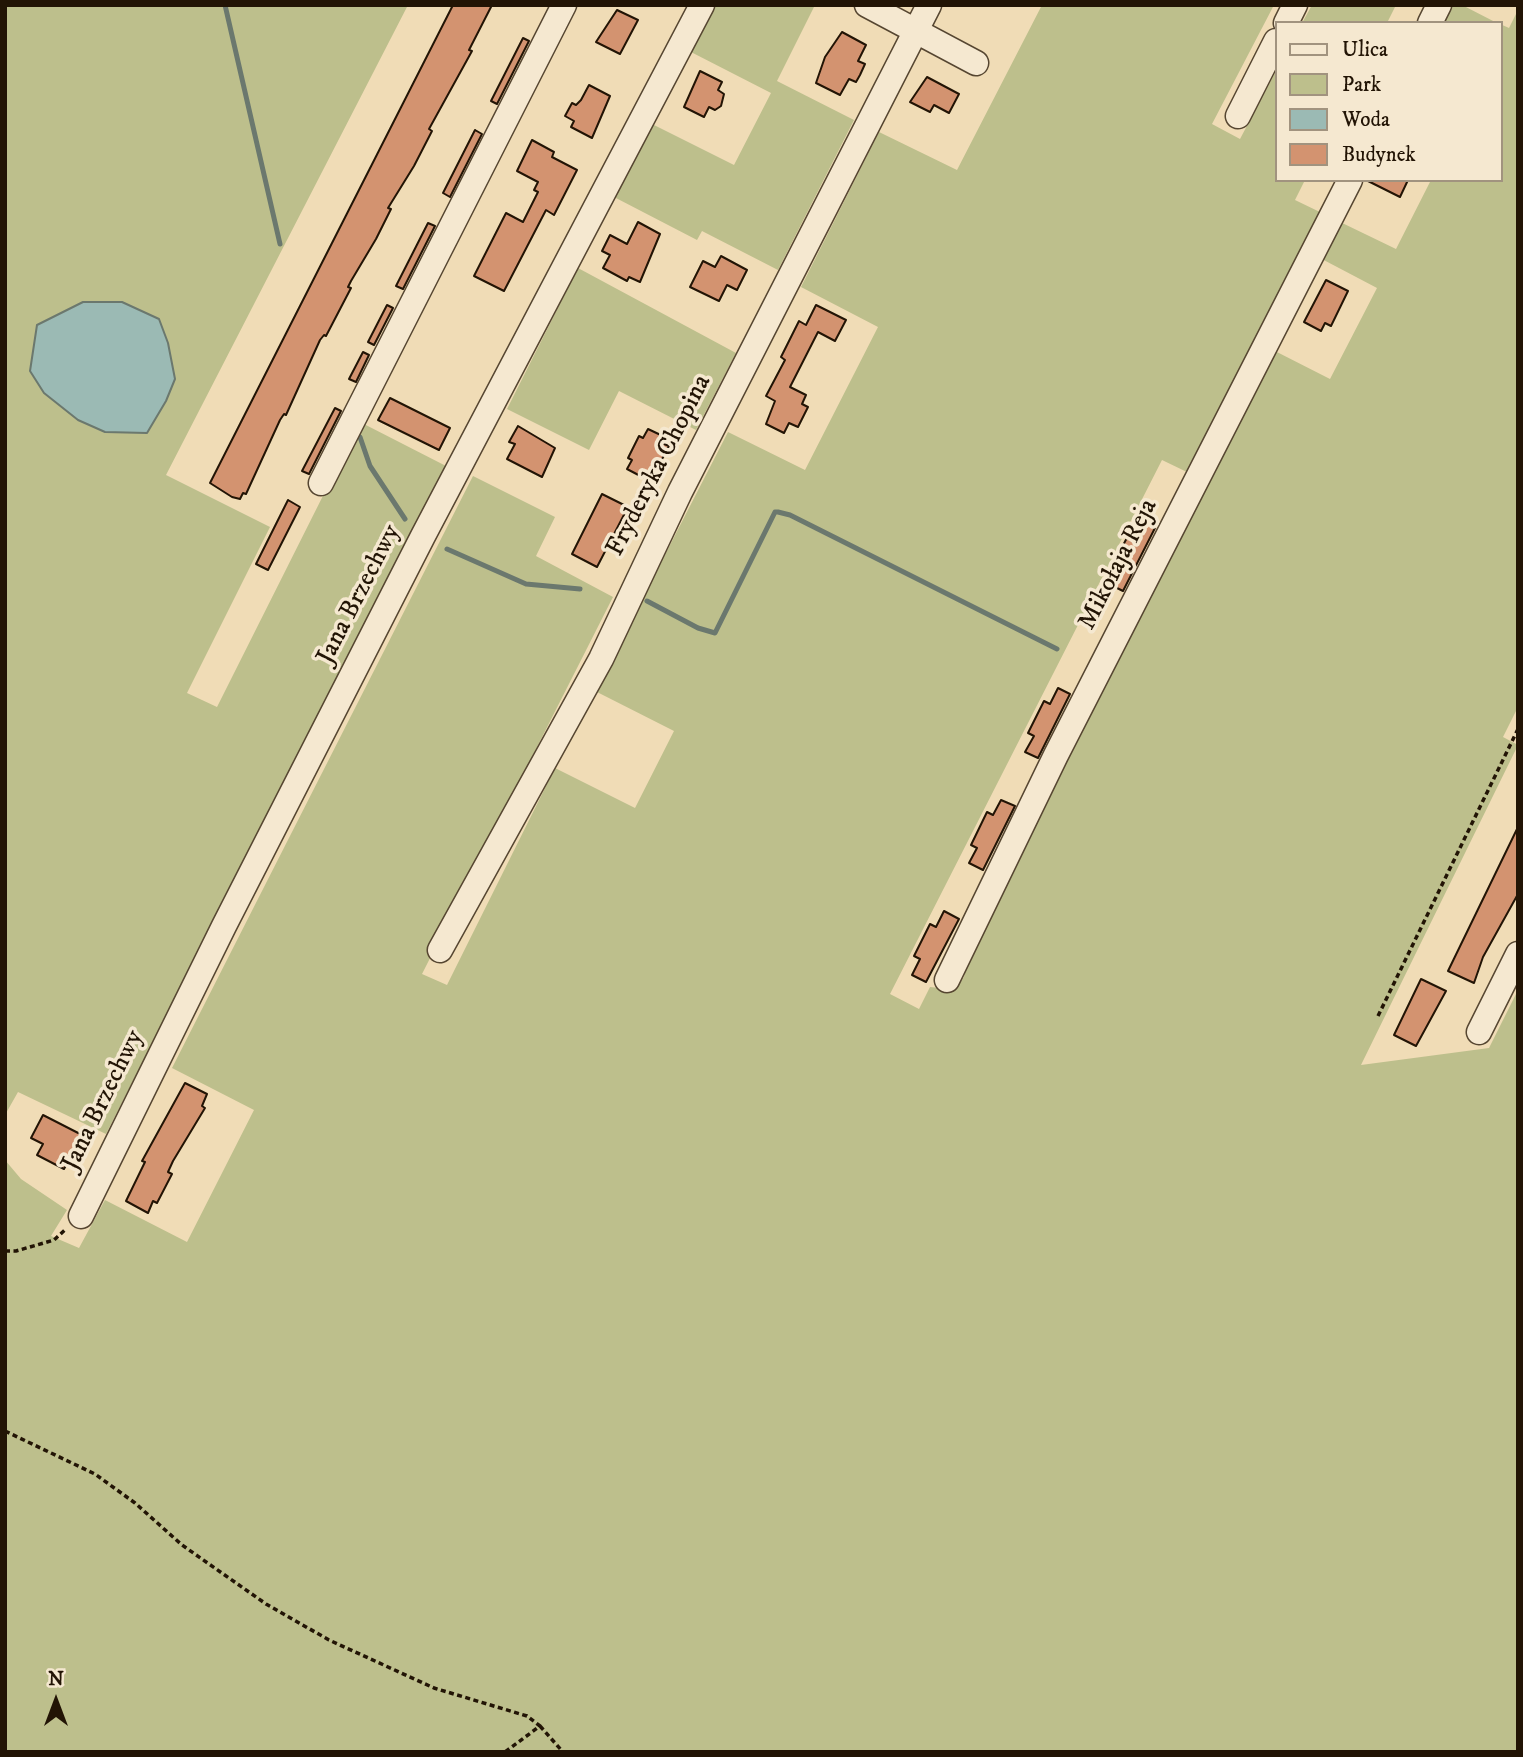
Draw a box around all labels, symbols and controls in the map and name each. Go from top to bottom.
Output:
legend [1274,21,1502,182]
text: Ulica [1342,37,1388,63]
text: Park [1342,72,1381,98]
text: Woda [1342,107,1390,133]
text: Budynek [1342,142,1416,168]
street label: Fryderyka Chopina [601,370,719,562]
street label: Mikołaja Reja [1073,494,1165,636]
street label: Jana Brzechwy [311,520,409,670]
street label: Jana Brzechwy [57,1026,151,1176]
north arrow [21,1666,91,1736]
text: N [48,1668,64,1691]

